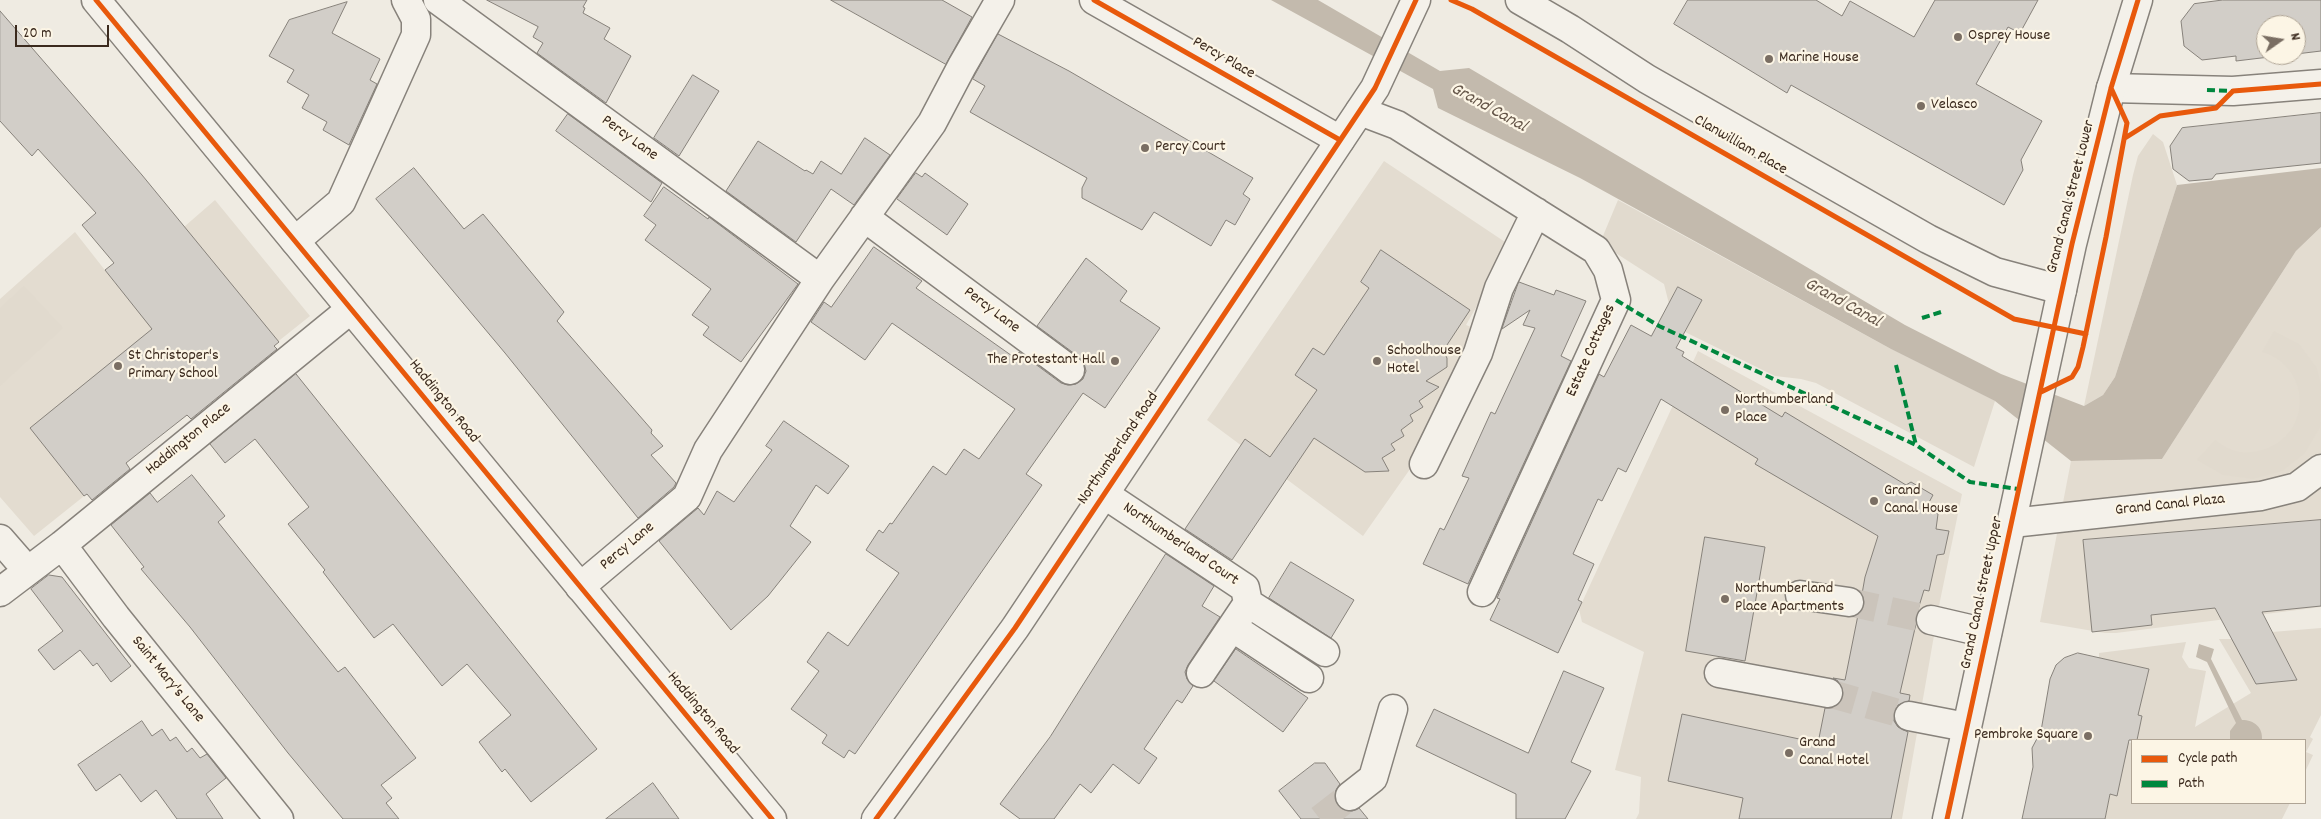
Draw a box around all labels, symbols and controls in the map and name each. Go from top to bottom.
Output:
scale bar [18,15,111,47]
north arrow [2256,15,2306,65]
text: 20 m [23,23,51,45]
place label: Osprey House [1968,27,2050,47]
marker: Osprey House [1952,31,1964,43]
text: N [2284,31,2305,42]
street label: Percy Place [1188,33,1258,85]
place label: Marine House [1779,49,1859,69]
marker: Marine House [1763,53,1775,65]
water label: Grand Canal [1446,79,1530,139]
place label: Velasco [1931,96,1977,116]
marker: Velasco [1915,100,1927,112]
street label: Percy Lane [597,112,661,166]
street label: Clanwilliam Place [1690,112,1790,180]
street label: Grand Canal Street Lower [2044,118,2100,276]
place label: Percy Court [1155,138,1226,158]
marker: Percy Court [1139,142,1151,154]
water label: Grand Canal [1800,274,1884,334]
street label: Percy Lane [959,284,1023,338]
street label: Estate Cottages [1563,302,1621,400]
place label: Schoolhouse Hotel [1387,342,1461,380]
place label: St Christoper's Primary School [128,347,219,385]
place label: The Protestant Hall [987,351,1105,371]
marker: The Protestant Hall [1109,355,1121,367]
marker: Schoolhouse Hotel [1371,355,1383,367]
street label: Haddington Road [403,356,483,448]
marker: St Christoper's Primary School [112,360,124,372]
street label: Northumberland Road [1074,389,1164,509]
place label: Northumberland Place [1735,391,1833,429]
street label: Haddington Place [142,400,236,480]
marker: Northumberland Place [1719,404,1731,416]
place label: Grand Canal House [1884,482,1958,520]
street label: Grand Canal Plaza [2114,491,2226,521]
marker: Grand Canal House [1868,495,1880,507]
street label: Northumberland Court [1118,499,1242,591]
street label: Grand Canal Street Upper [1957,515,2009,671]
street label: Percy Lane [597,519,659,575]
place label: Northumberland Place Apartments [1735,580,1844,618]
marker: Northumberland Place Apartments [1719,593,1731,605]
street label: Saint Mary's Lane [126,633,208,727]
street label: Haddington Road [662,669,742,759]
place label: Pembroke Square [1974,726,2078,746]
marker: Pembroke Square [2082,730,2094,742]
place label: Grand Canal Hotel [1799,734,1869,772]
legend [2131,739,2306,804]
marker: Grand Canal Hotel [1783,747,1795,759]
text: Cycle path [2178,748,2237,770]
text: Path [2178,773,2204,795]

